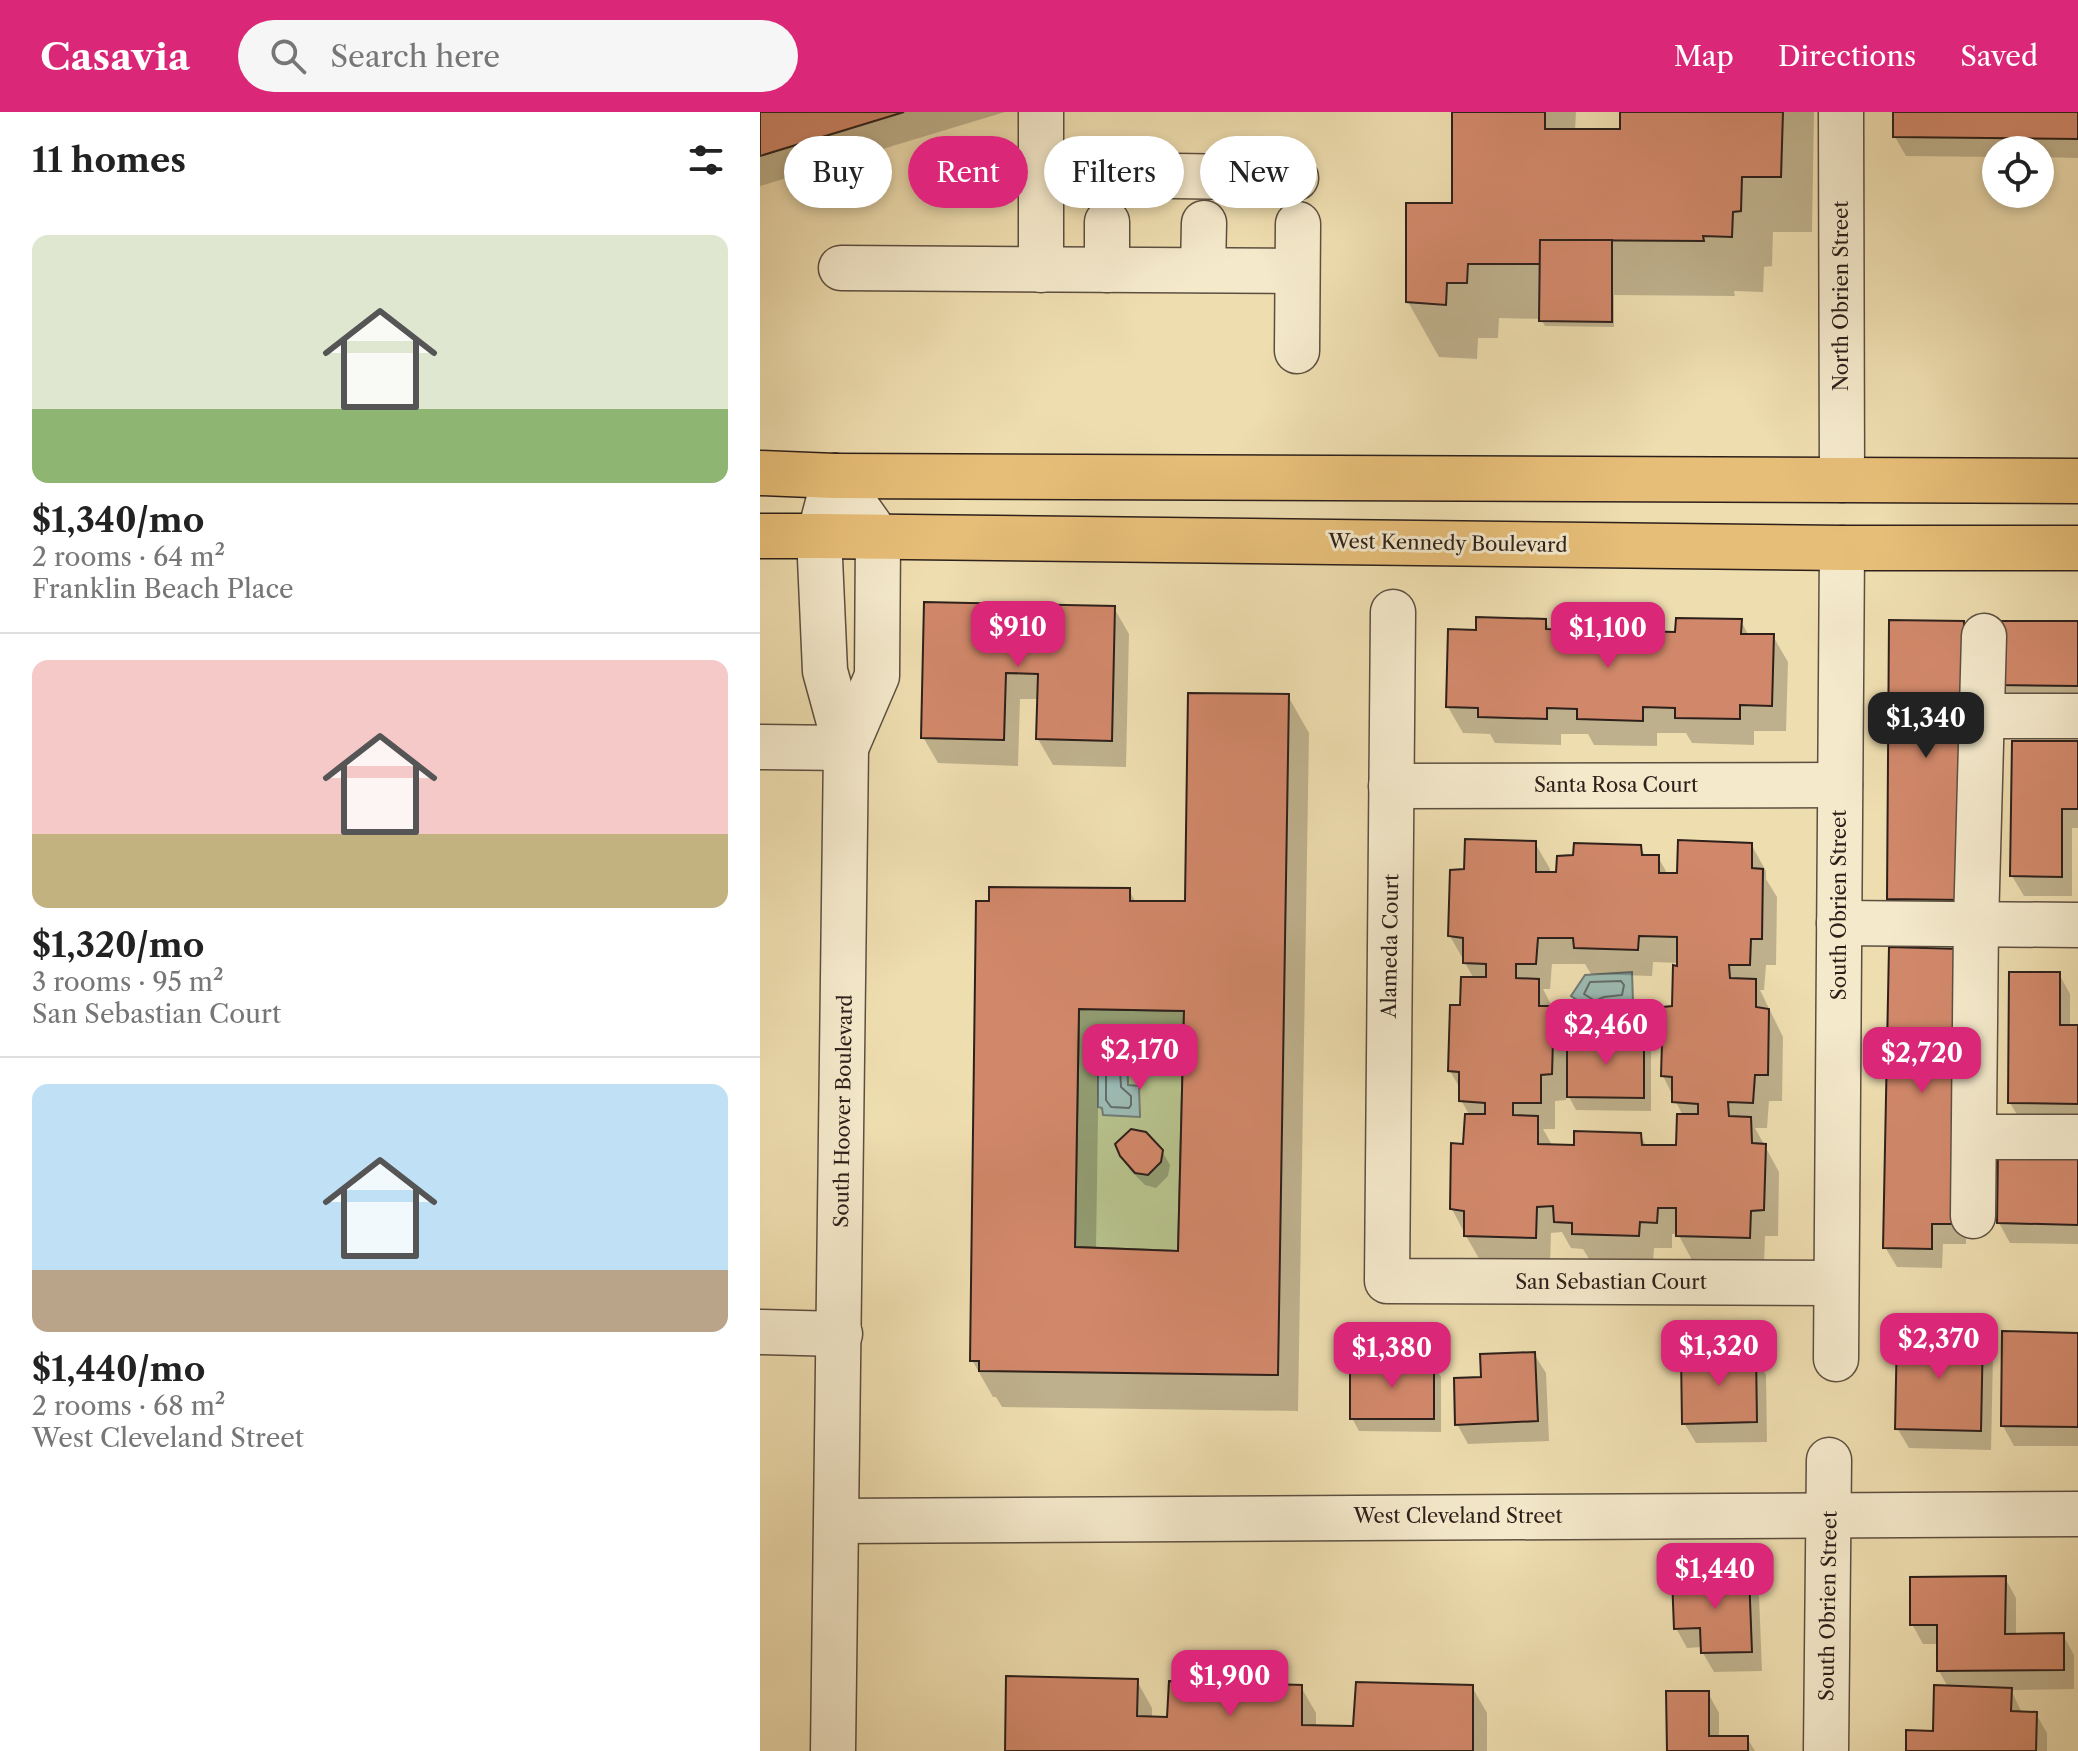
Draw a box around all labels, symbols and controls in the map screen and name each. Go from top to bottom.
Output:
search box [238,20,798,92]
text: Casavia [40,33,190,80]
icon: search [266,34,310,78]
text: Search here [330,38,500,75]
text: Map [1674,39,1734,73]
text: Directions [1778,39,1916,73]
text: Saved [1960,39,2038,73]
chip: Buy [784,136,892,208]
chip: Rent [908,136,1028,208]
chip: Filters [1044,136,1184,208]
chip: New [1200,136,1317,208]
map controls [1982,136,2054,208]
button: locate [1982,136,2054,208]
icon: filters [684,138,728,182]
text: 11 homes [32,139,186,181]
street label: North Obrien Street [1829,201,1853,391]
icon: home [308,287,452,431]
text: $1,340/mo [32,499,204,541]
street label: West Kennedy Boulevard [1327,529,1568,557]
text: 2 rooms · 64 m² [32,541,225,573]
text: Franklin Beach Place [32,573,294,605]
pin: $910 [971,601,1065,669]
pin: $1,100 [1543,602,1673,670]
text: $910 [989,611,1047,643]
text: $1,100 [1569,612,1647,644]
pin: $1,340 [1861,692,1991,760]
text: $1,340 [1886,702,1966,734]
icon: home [308,712,452,856]
street label: Santa Rosa Court [1534,773,1698,797]
street label: South Obrien Street [1827,810,1851,1000]
street label: Alameda Court [1377,874,1403,1019]
text: $1,320/mo [32,924,204,966]
text: 3 rooms · 95 m² [32,966,224,998]
street label: South Hoover Boulevard [829,994,857,1228]
text: San Sebastian Court [32,998,281,1030]
pin: $2,460 [1541,999,1671,1067]
text: $2,460 [1564,1009,1648,1041]
pin: $2,170 [1075,1024,1205,1092]
pin: $2,720 [1857,1027,1987,1095]
text: $2,170 [1101,1034,1179,1066]
text: $2,720 [1881,1037,1963,1069]
icon: home [308,1136,452,1280]
street label: San Sebastian Court [1515,1270,1707,1294]
pin: $2,370 [1874,1313,2004,1381]
pin: $1,320 [1654,1320,1784,1388]
pin: $1,380 [1327,1322,1457,1390]
text: $2,370 [1898,1323,1980,1355]
text: $1,320 [1679,1330,1759,1362]
text: $1,380 [1352,1332,1432,1364]
text: $1,440/mo [32,1348,205,1390]
text: 2 rooms · 68 m² [32,1390,225,1422]
text: West Cleveland Street [32,1422,304,1454]
street label: West Cleveland Street [1352,1504,1563,1528]
street label: South Obrien Street [1814,1511,1842,1701]
pin: $1,440 [1650,1543,1780,1611]
text: $1,440 [1675,1553,1755,1585]
pin: $1,900 [1165,1650,1295,1718]
text: $1,900 [1189,1660,1271,1692]

